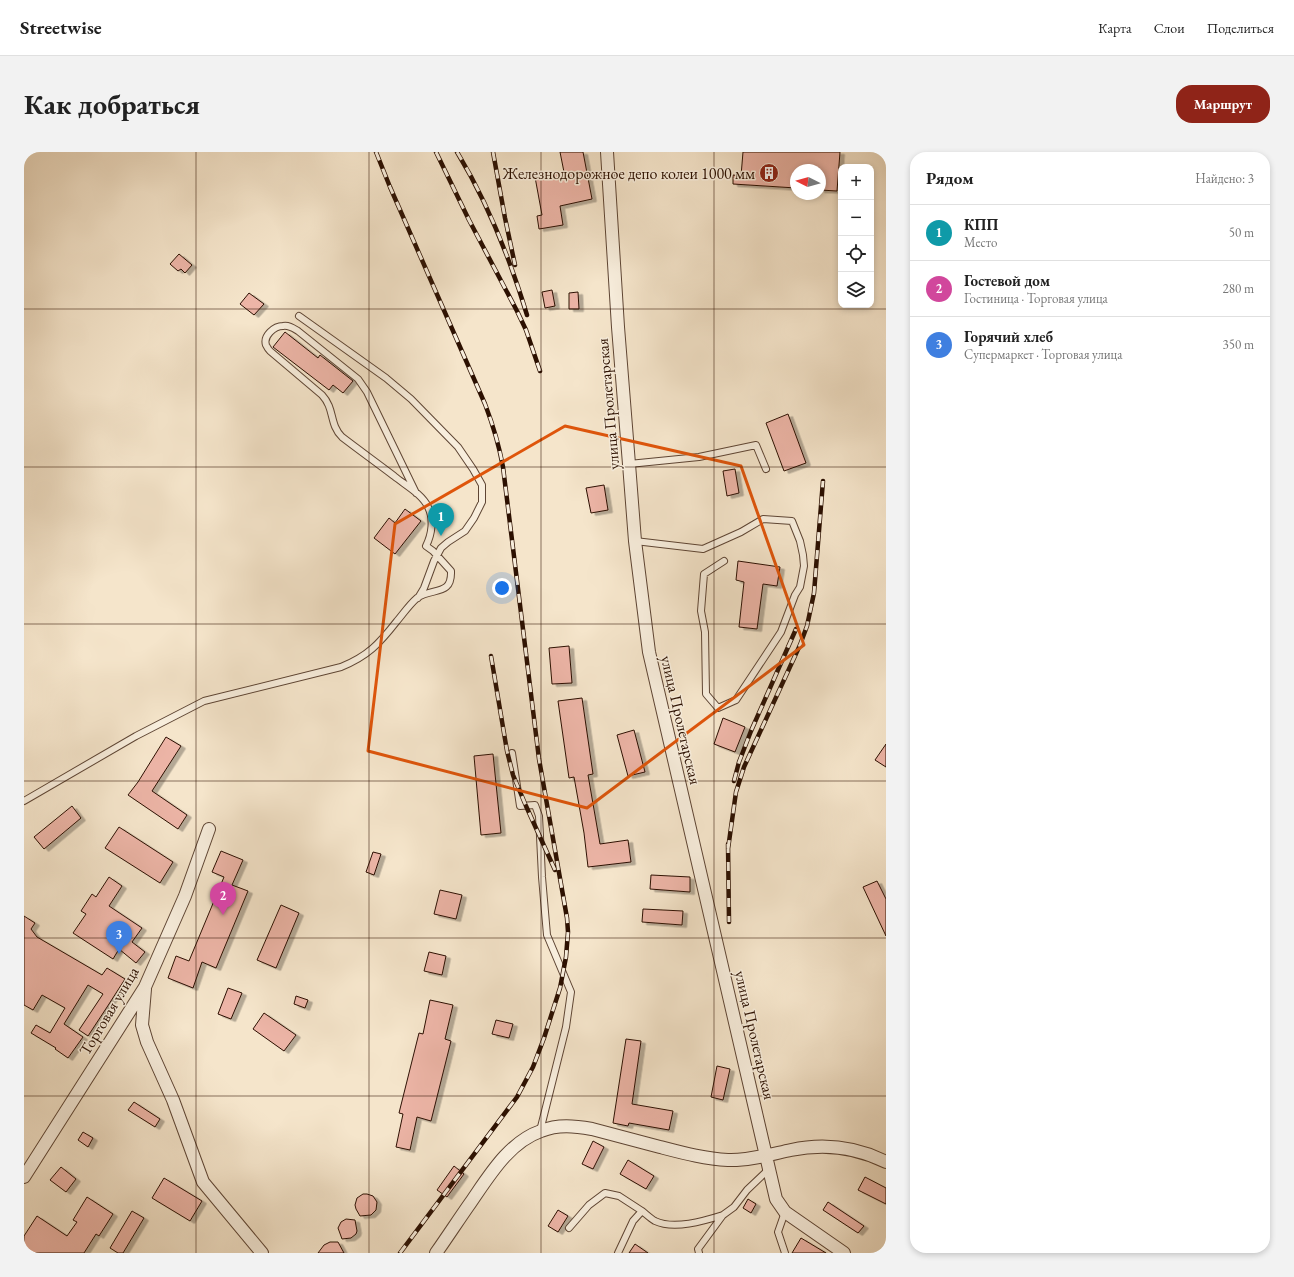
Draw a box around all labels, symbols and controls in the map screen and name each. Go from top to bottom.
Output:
text: Streetwise [20,15,102,40]
text: Карта [1098,19,1132,37]
text: Слои [1154,19,1185,37]
text: Поделиться [1207,19,1274,37]
button: Маршрут [1176,85,1270,123]
text: Как добраться [24,86,200,122]
building icon: Железнодорожное депо колеи 1000 мм [758,162,780,184]
place label: Железнодорожное депо колеи 1000 мм [501,163,755,184]
north arrow [790,164,826,200]
map controls [838,164,874,308]
button: + [838,164,874,200]
text: Рядом [926,167,974,189]
text: Найдено: 3 [1195,170,1254,187]
button: − [838,200,874,236]
text: КПП [964,215,998,234]
text: 1 [936,224,942,241]
text: 50 m [1229,224,1254,241]
text: Место [964,234,997,251]
button: locate [838,236,874,272]
text: Гостевой дом [964,271,1050,290]
button: layers [838,272,874,308]
text: 2 [936,280,942,297]
text: 280 m [1223,280,1254,297]
text: Гостиница · Торговая улица [964,290,1108,307]
text: Горячий хлеб [964,327,1053,346]
text: 3 [936,336,942,353]
text: 350 m [1223,336,1254,353]
street label: улица Пролетарская [592,337,624,471]
text: Супермаркет · Торговая улица [964,346,1122,363]
pin: 1 [428,503,454,536]
your location [492,578,512,598]
street label: улица Пролетарская [656,653,706,787]
pin: 2 [210,882,236,915]
pin: 3 [106,921,132,954]
street label: Торговая улица [74,962,144,1059]
street label: улица Пролетарская [730,968,780,1102]

